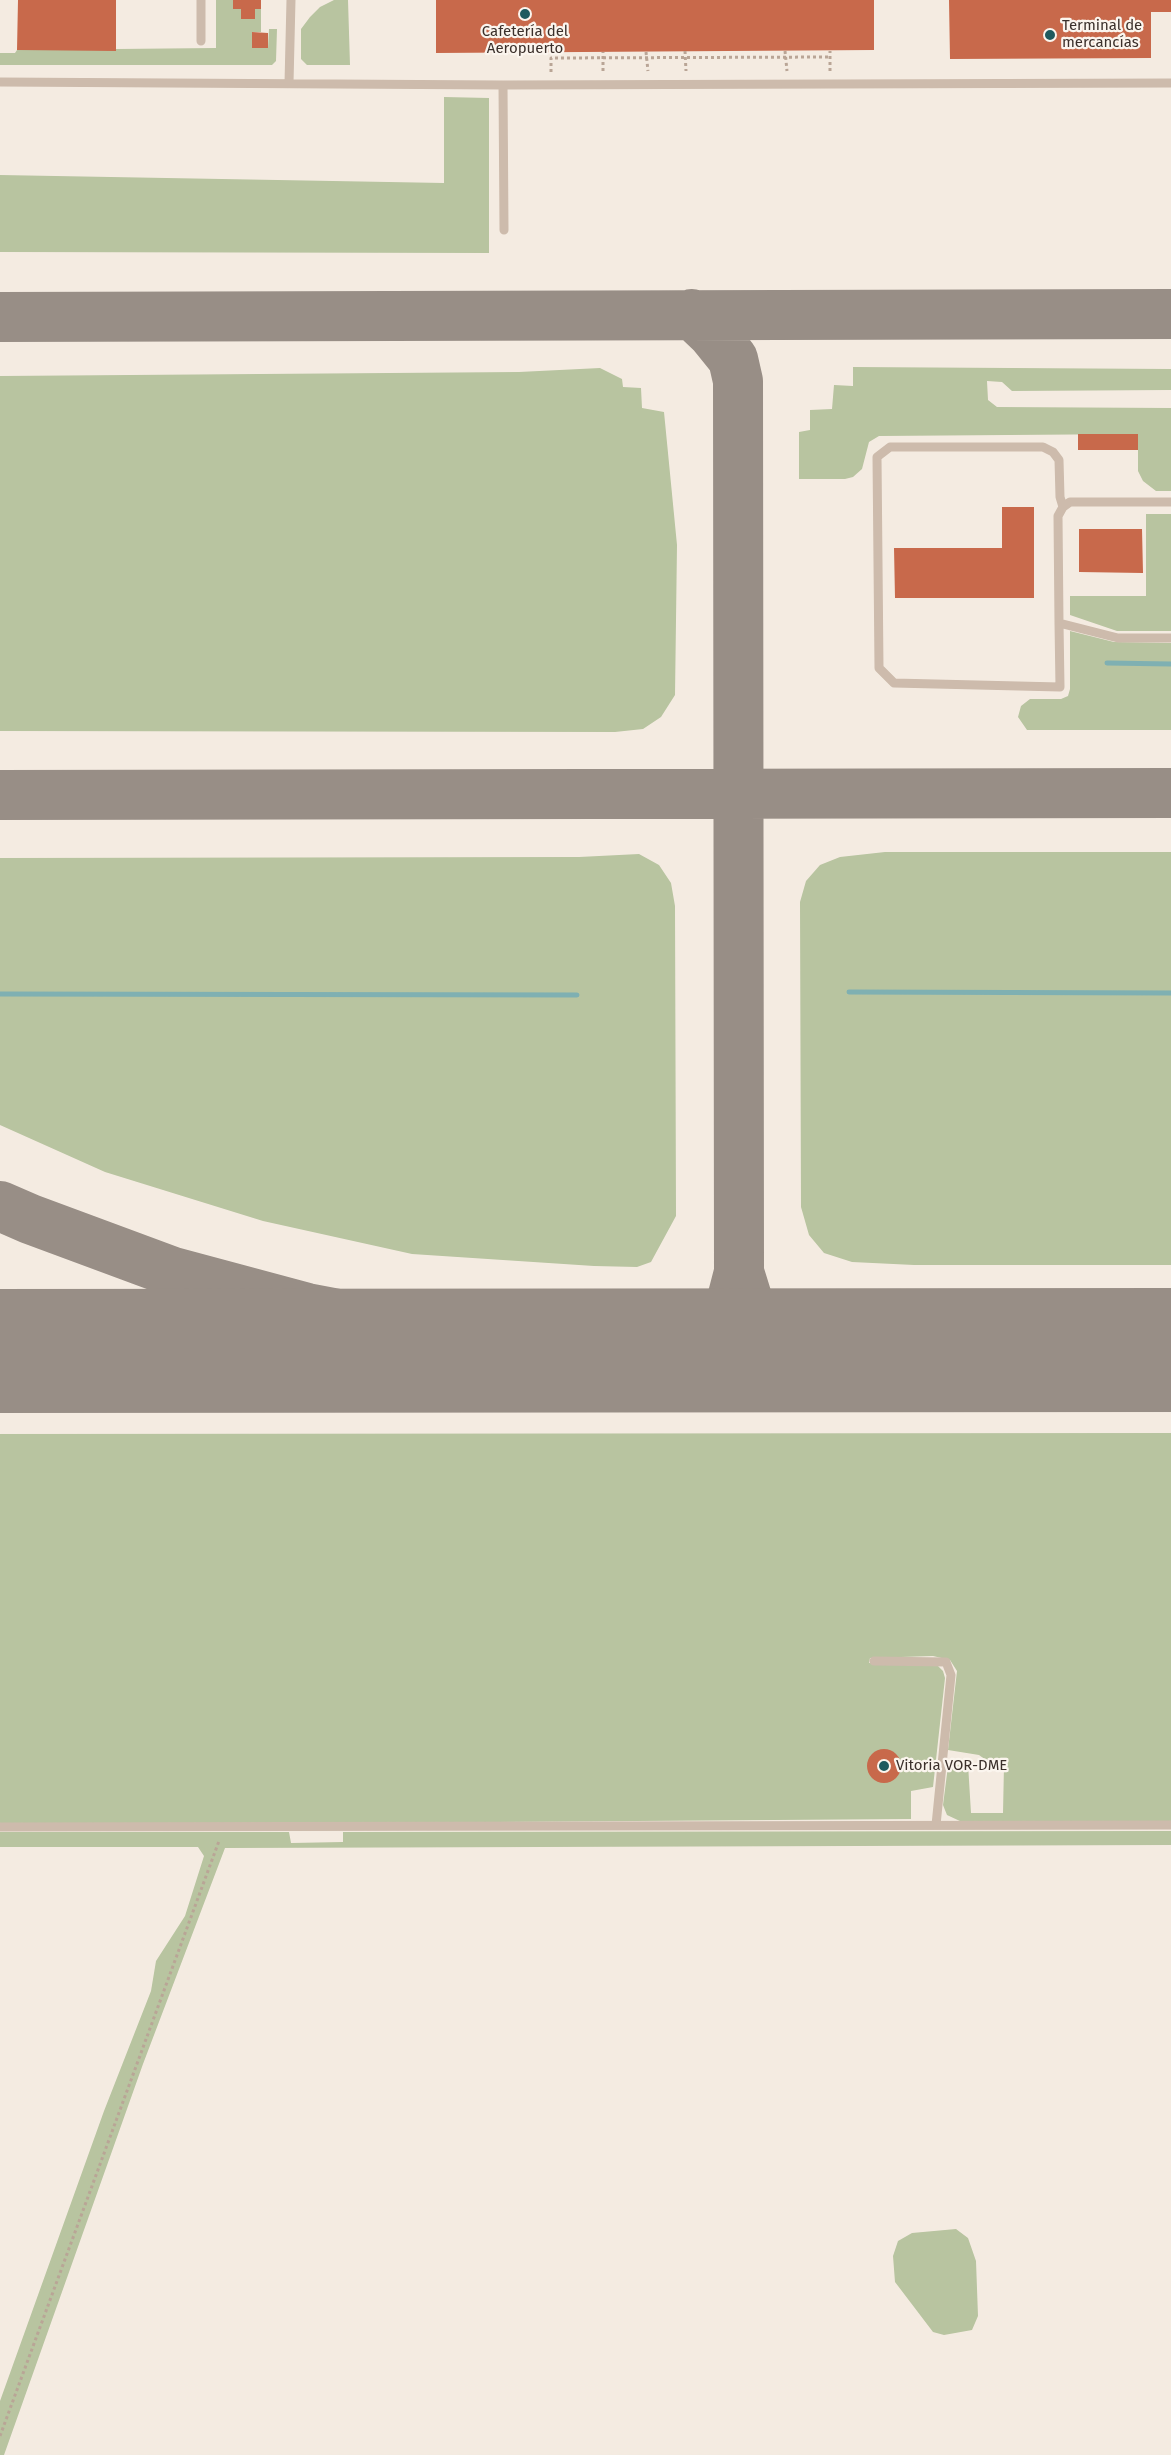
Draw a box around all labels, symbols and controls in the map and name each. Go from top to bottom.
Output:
marker: Cafetería del Aeropuerto [518,7,532,21]
place label: Terminal de mercancías [1062,17,1142,52]
place label: Cafetería del Aeropuerto [482,23,568,58]
marker: Terminal de mercancías [1043,28,1057,42]
place label: Vitoria VOR-DME [896,1757,1007,1775]
marker: Vitoria VOR-DME [877,1759,891,1773]

